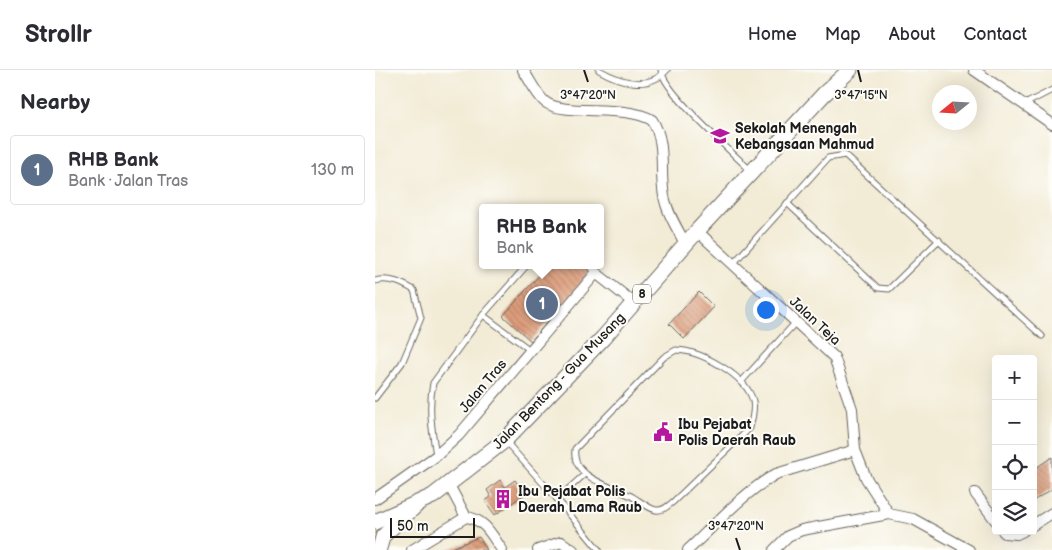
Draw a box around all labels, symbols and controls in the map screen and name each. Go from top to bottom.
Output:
text: Strollr [25,20,92,49]
text: Home [748,24,797,45]
text: Map [825,24,861,45]
text: About [889,24,936,45]
text: Contact [964,24,1027,45]
north arrow [932,85,977,130]
text: 3°47'20"N [560,88,616,103]
text: 3°47'15"N [834,88,888,103]
text: Nearby [20,90,90,115]
place label: Sekolah Menengah Kebangsaan Mahmud [735,120,874,153]
school or university icon: Sekolah Menengah Kebangsaan Mahmud [709,125,731,147]
text: RHB Bank [68,149,158,172]
text: 1 [34,161,40,180]
text: 130 m [311,161,354,180]
text: Bank · Jalan Tras [68,172,188,191]
popup [479,204,604,269]
text: RHB Bank [496,216,587,239]
text: Bank [496,239,533,258]
road number: 8 [633,284,651,303]
pin: 1 [526,285,558,323]
street label: Jalan Teja [786,293,844,349]
your location [753,297,779,323]
street label: Jalan Bentong - Gua Musang [489,309,629,453]
map controls [992,355,1037,535]
button: + [992,355,1037,400]
street label: Jalan Tras [456,356,510,416]
button: − [992,400,1037,445]
place label: Ibu Pejabat Polis Daerah Raub [678,416,796,449]
public building icon: Ibu Pejabat Polis Daerah Raub [652,421,674,443]
button: locate [992,445,1037,490]
place label: Ibu Pejabat Polis Daerah Lama Raub [518,483,642,516]
building icon: Ibu Pejabat Polis Daerah Lama Raub [492,488,514,510]
button: layers [992,490,1037,535]
scale bar [390,515,475,538]
text: 50 m [397,518,429,535]
text: 3°47'20"N [708,519,764,534]

